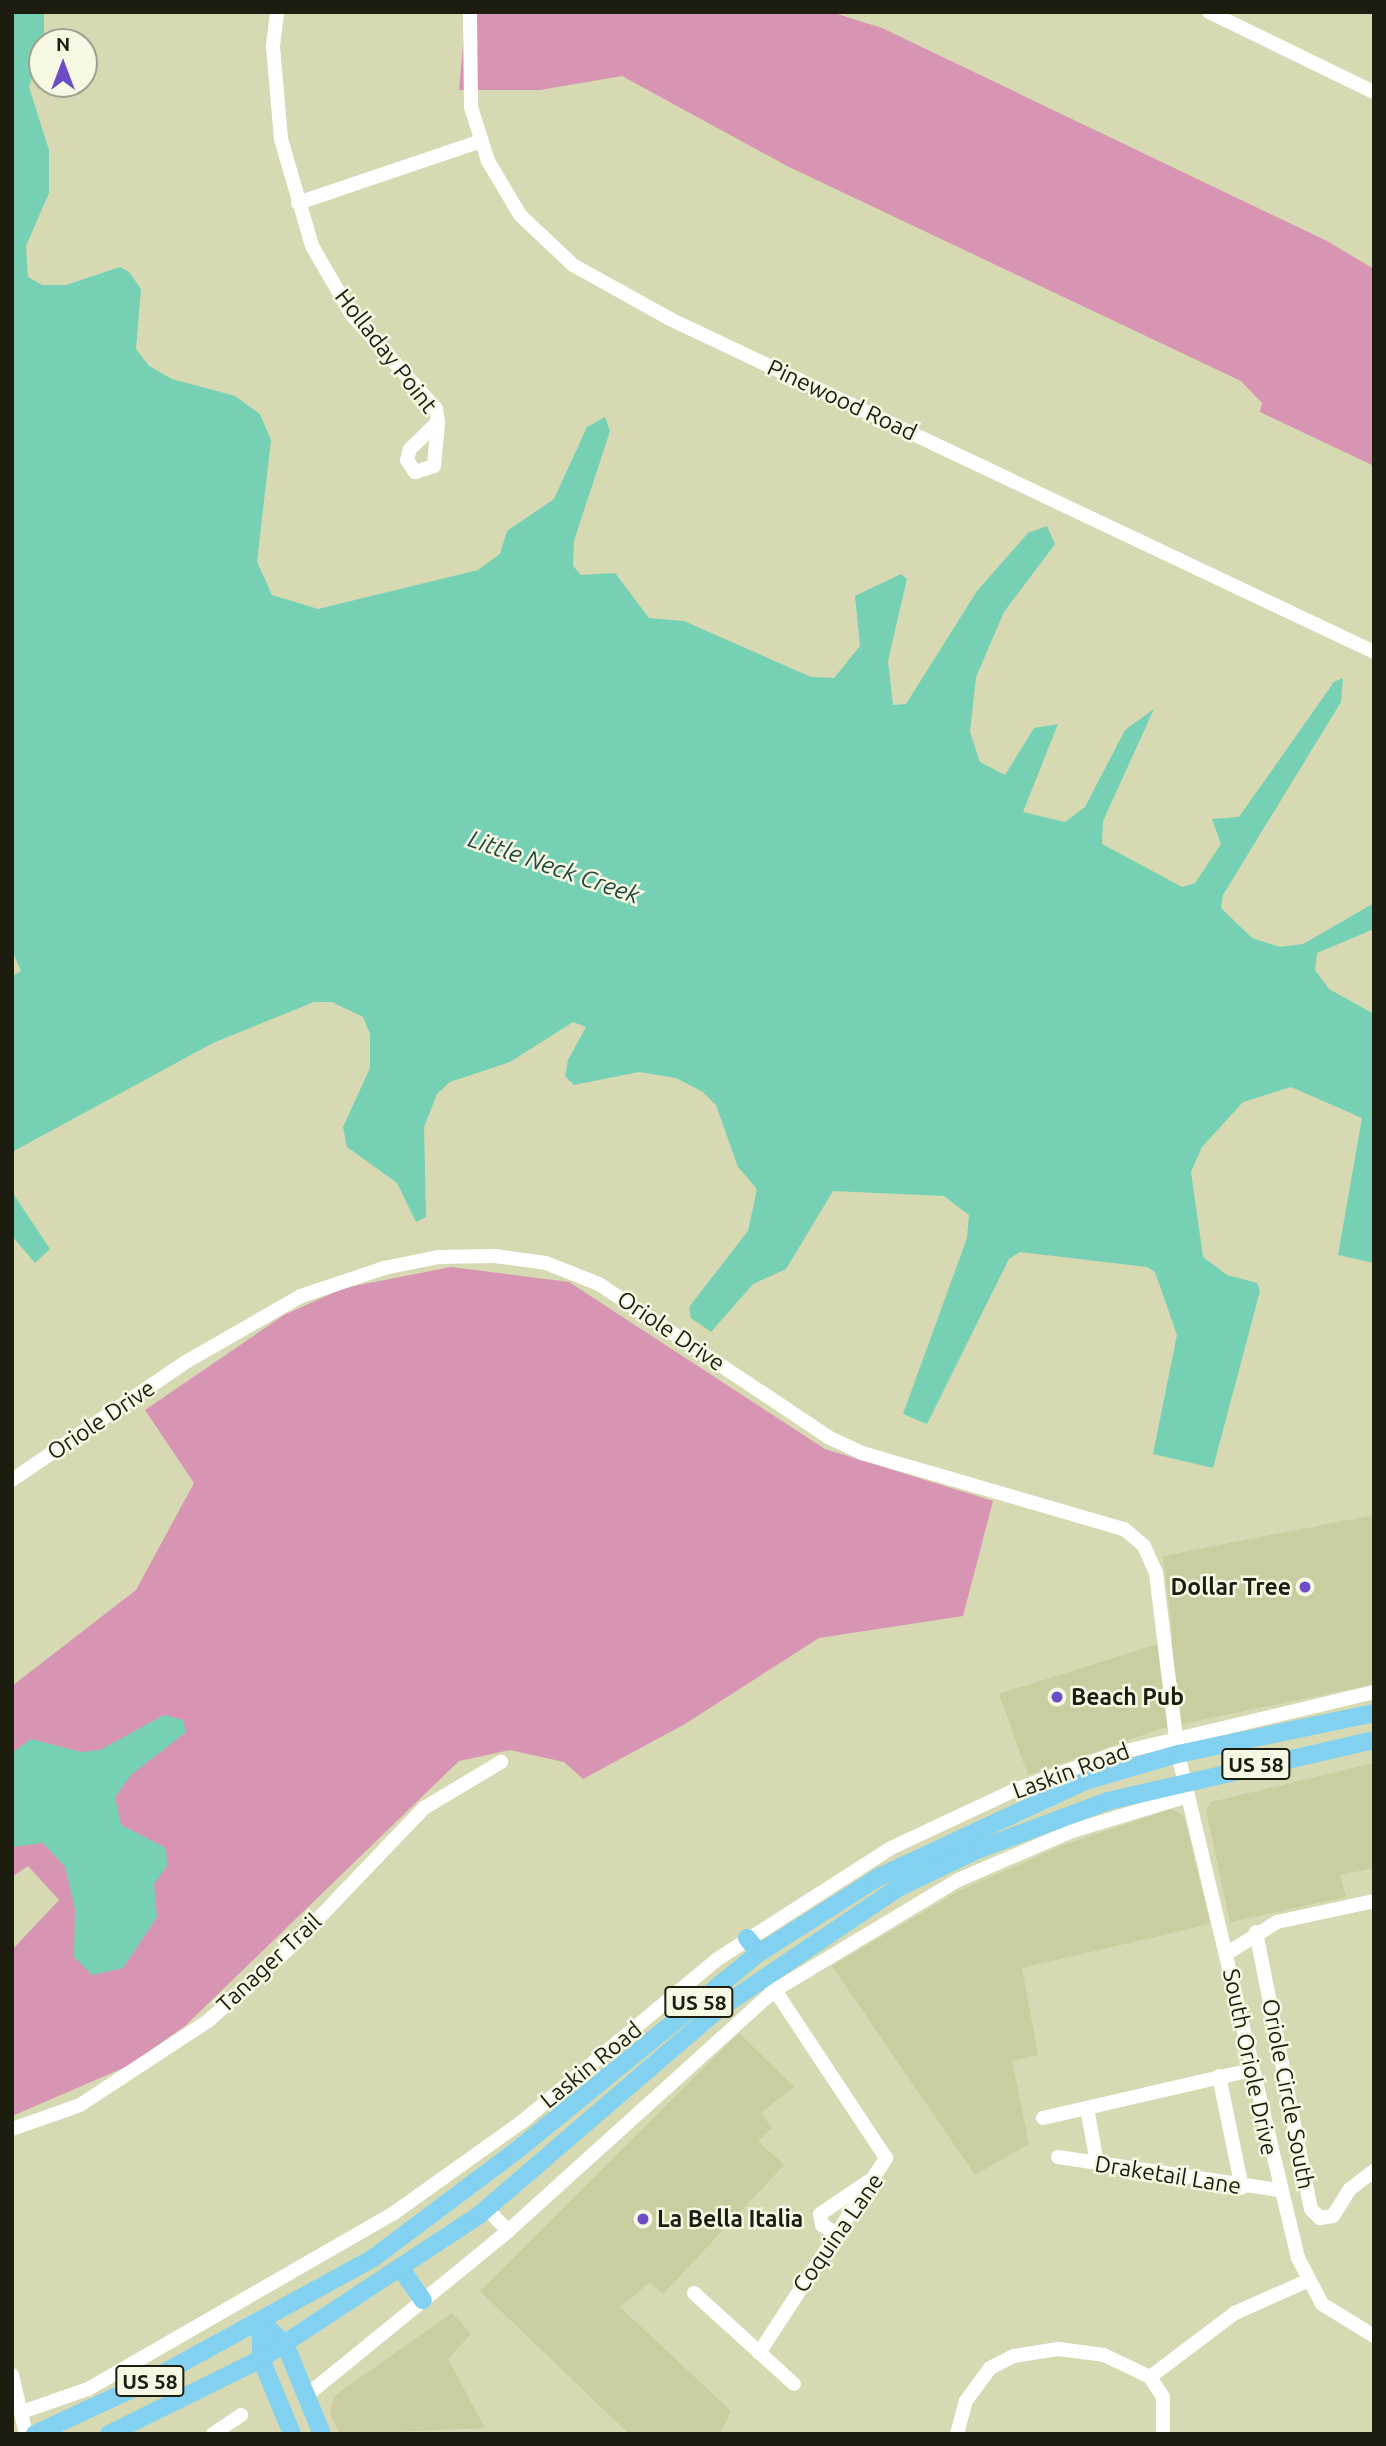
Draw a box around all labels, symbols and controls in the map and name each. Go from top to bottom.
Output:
north arrow [28,28,98,98]
text: N [56,33,70,55]
street label: Holladay Point [329,284,443,418]
street label: Pinewood Road [763,353,921,447]
water label: Little Neck Creek [464,824,644,910]
street label: Oriole Drive [612,1285,730,1377]
street label: Oriole Drive [42,1374,160,1466]
place label: Dollar Tree [1171,1573,1291,1601]
marker: Dollar Tree [1297,1579,1313,1595]
place label: Beach Pub [1071,1683,1184,1711]
marker: Beach Pub [1049,1689,1065,1705]
street label: Laskin Road [1009,1737,1133,1805]
road number: US 58 [1221,1746,1291,1782]
street label: Tanager Trail [211,1908,327,2018]
street label: South Oriole Drive [1217,1966,1283,2158]
road number: US 58 [664,1984,734,2020]
street label: Oriole Circle South [1256,1996,1320,2192]
street label: Laskin Road [535,2016,647,2114]
street label: Draketail Lane [1093,2150,1243,2200]
street label: Coquina Lane [787,2168,889,2298]
place label: La Bella Italia [657,2205,803,2233]
marker: La Bella Italia [635,2211,651,2227]
road number: US 58 [115,2364,185,2398]

